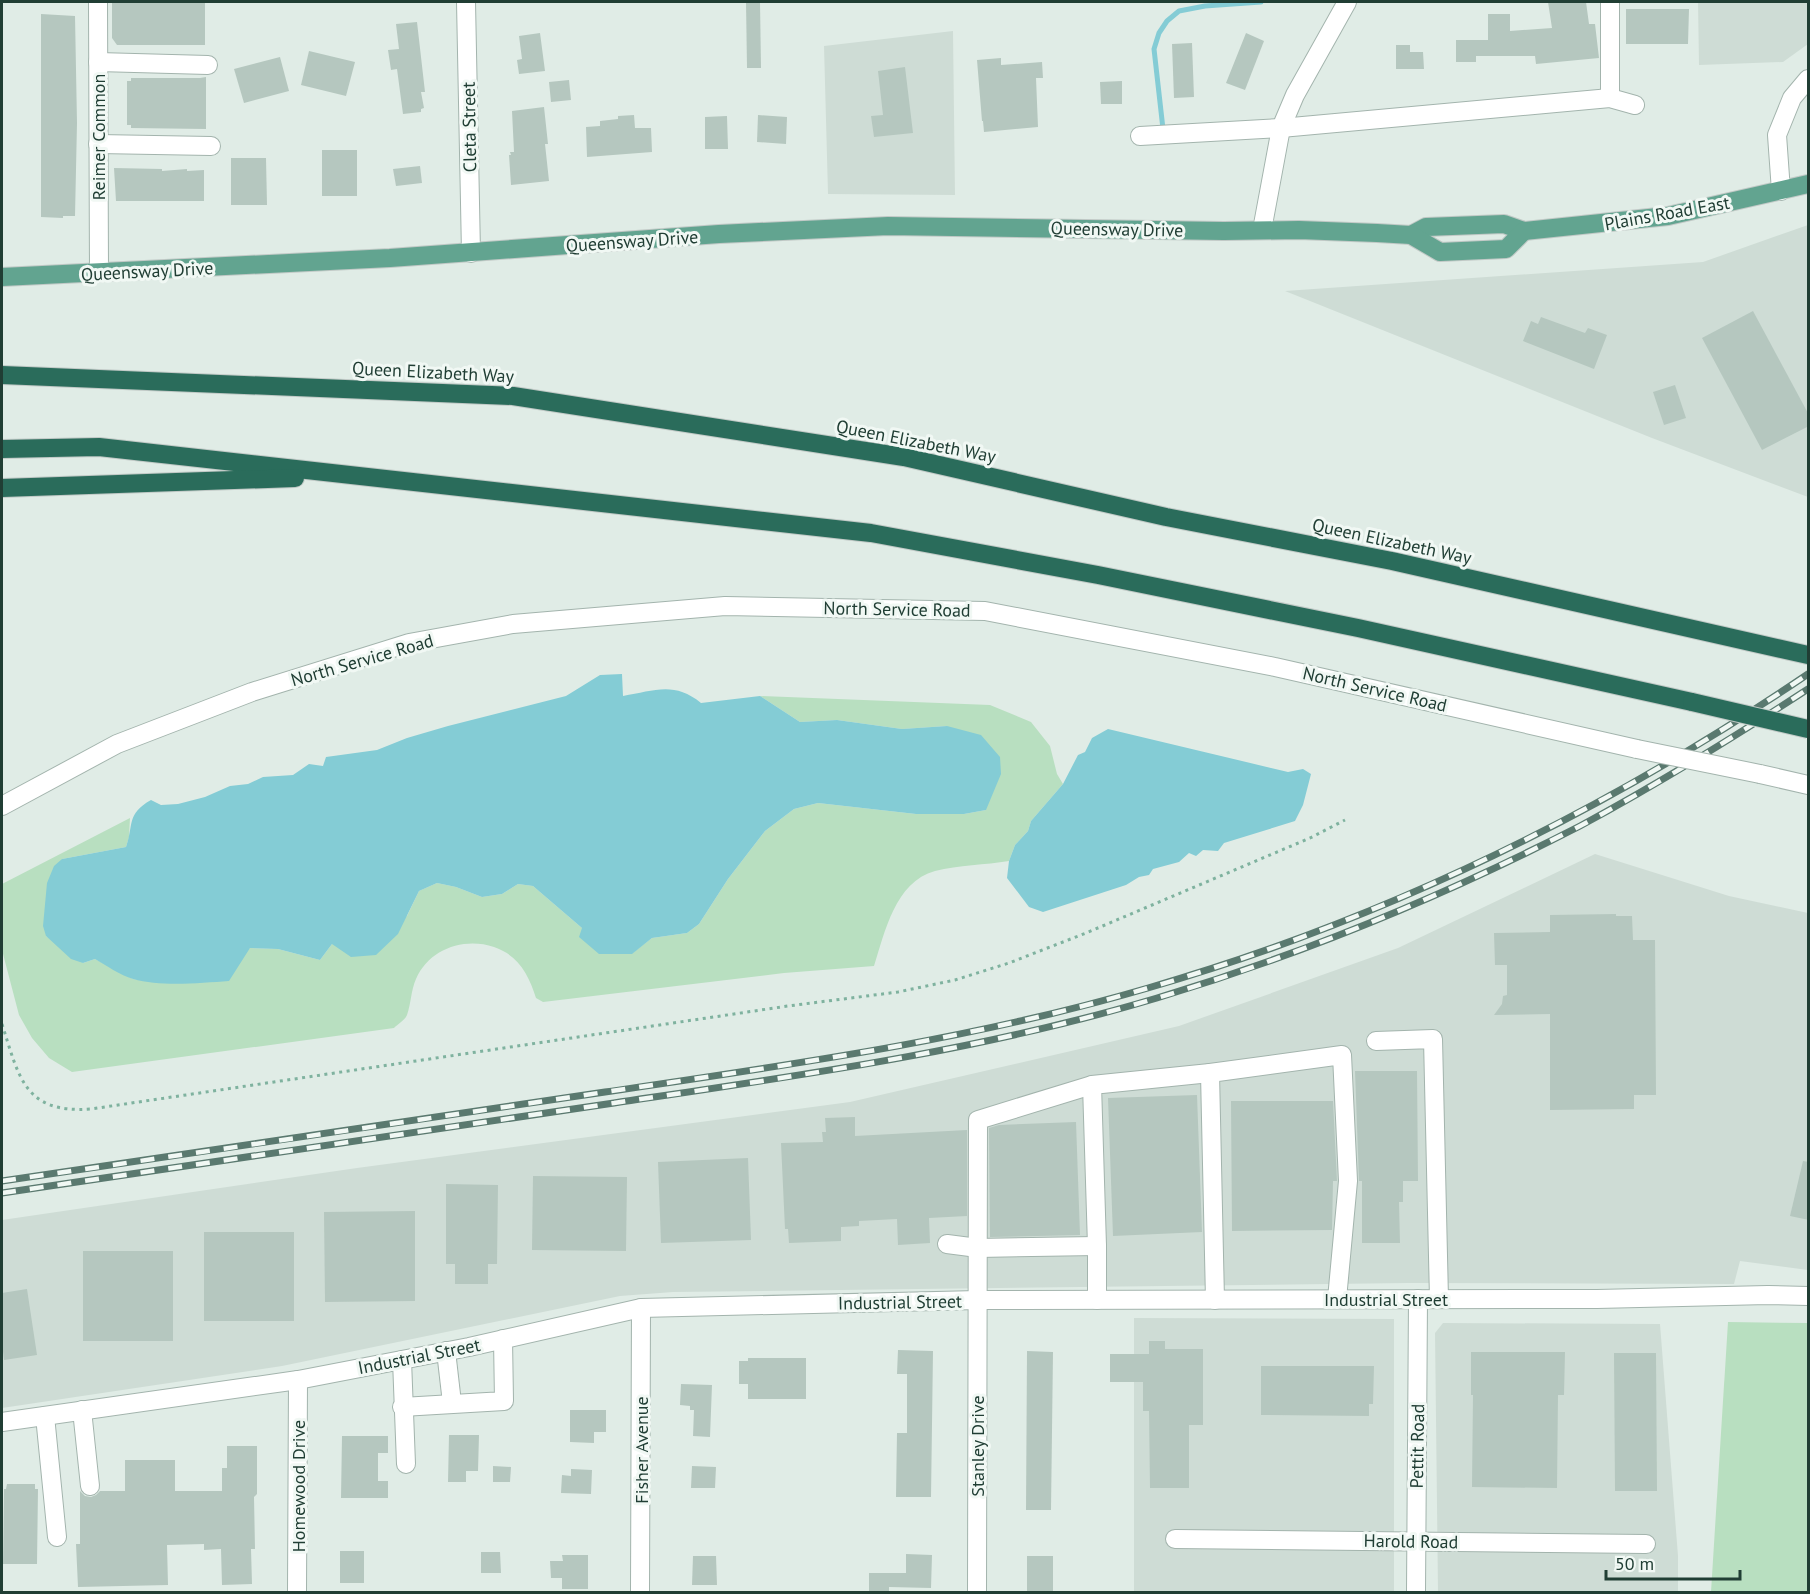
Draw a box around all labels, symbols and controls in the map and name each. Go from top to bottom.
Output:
street label: Reimer Common [87,74,110,200]
street label: Cleta Street [457,82,481,172]
street label: Plains Road East [1603,191,1731,235]
street label: Queensway Drive [1051,216,1183,242]
street label: Queensway Drive [565,225,699,257]
street label: Queensway Drive [80,256,214,286]
street label: Queen Elizabeth Way [351,356,515,388]
street label: Queen Elizabeth Way [834,414,998,468]
street label: Queen Elizabeth Way [1310,513,1474,569]
street label: North Service Road [823,596,971,622]
street label: North Service Road [288,629,436,691]
street label: North Service Road [1301,661,1449,717]
street label: Industrial Street [1324,1288,1448,1311]
street label: Industrial Street [838,1289,962,1315]
street label: Industrial Street [356,1333,482,1379]
street label: Stanley Drive [966,1395,989,1497]
street label: Fisher Avenue [630,1396,653,1504]
street label: Pettit Road [1405,1404,1429,1488]
street label: Homewood Drive [287,1420,310,1552]
street label: Harold Road [1363,1529,1459,1553]
scale bar [1606,1543,1740,1581]
text: 50 m [1615,1552,1654,1575]

